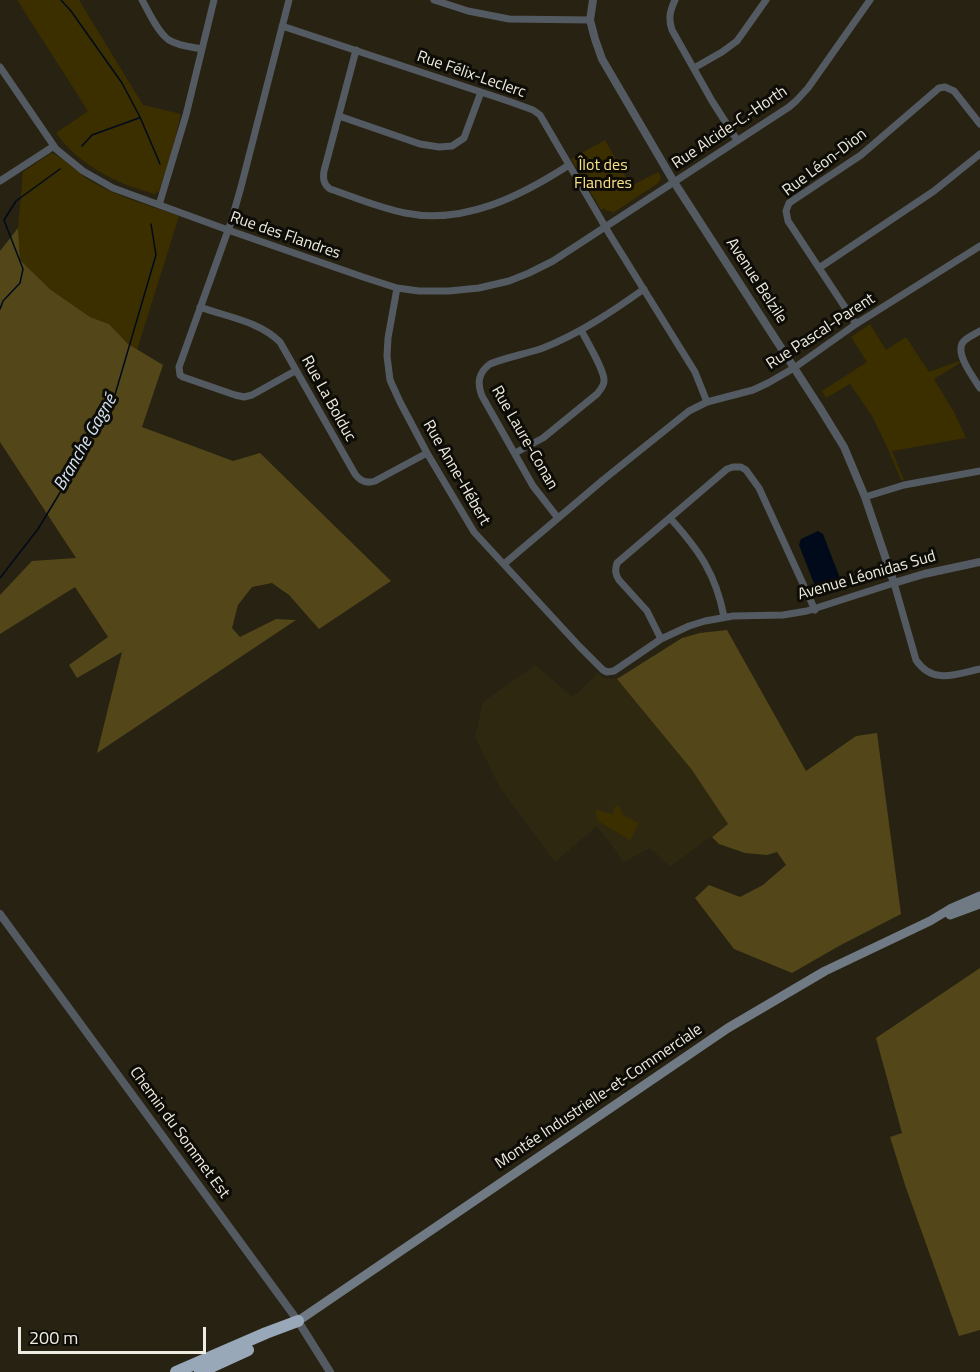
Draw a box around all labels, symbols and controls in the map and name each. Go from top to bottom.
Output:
street label: Rue Félix-Leclerc [414,47,528,103]
street label: Rue Alcide-C.-Horth [669,82,791,174]
street label: Rue Léon-Dion [779,125,871,201]
park label: Îlot des Flandres [574,156,632,194]
street label: Rue des Flandres [227,208,343,264]
street label: Avenue Belzile [721,235,791,327]
street label: Rue Pascal-Parent [763,290,879,374]
street label: Rue La Bolduc [297,353,359,445]
street label: Rue Laure-Conan [487,383,561,493]
water label: Branche Gagné [50,391,122,495]
street label: Rue Anne-Hébert [418,417,494,529]
street label: Avenue Léonidas Sud [796,547,938,605]
street label: Montée Industrielle-et-Commerciale [492,1020,706,1174]
street label: Chemin du Sommet Est [125,1064,233,1202]
scale bar [21,1315,208,1353]
text: 200 m [29,1324,78,1351]

